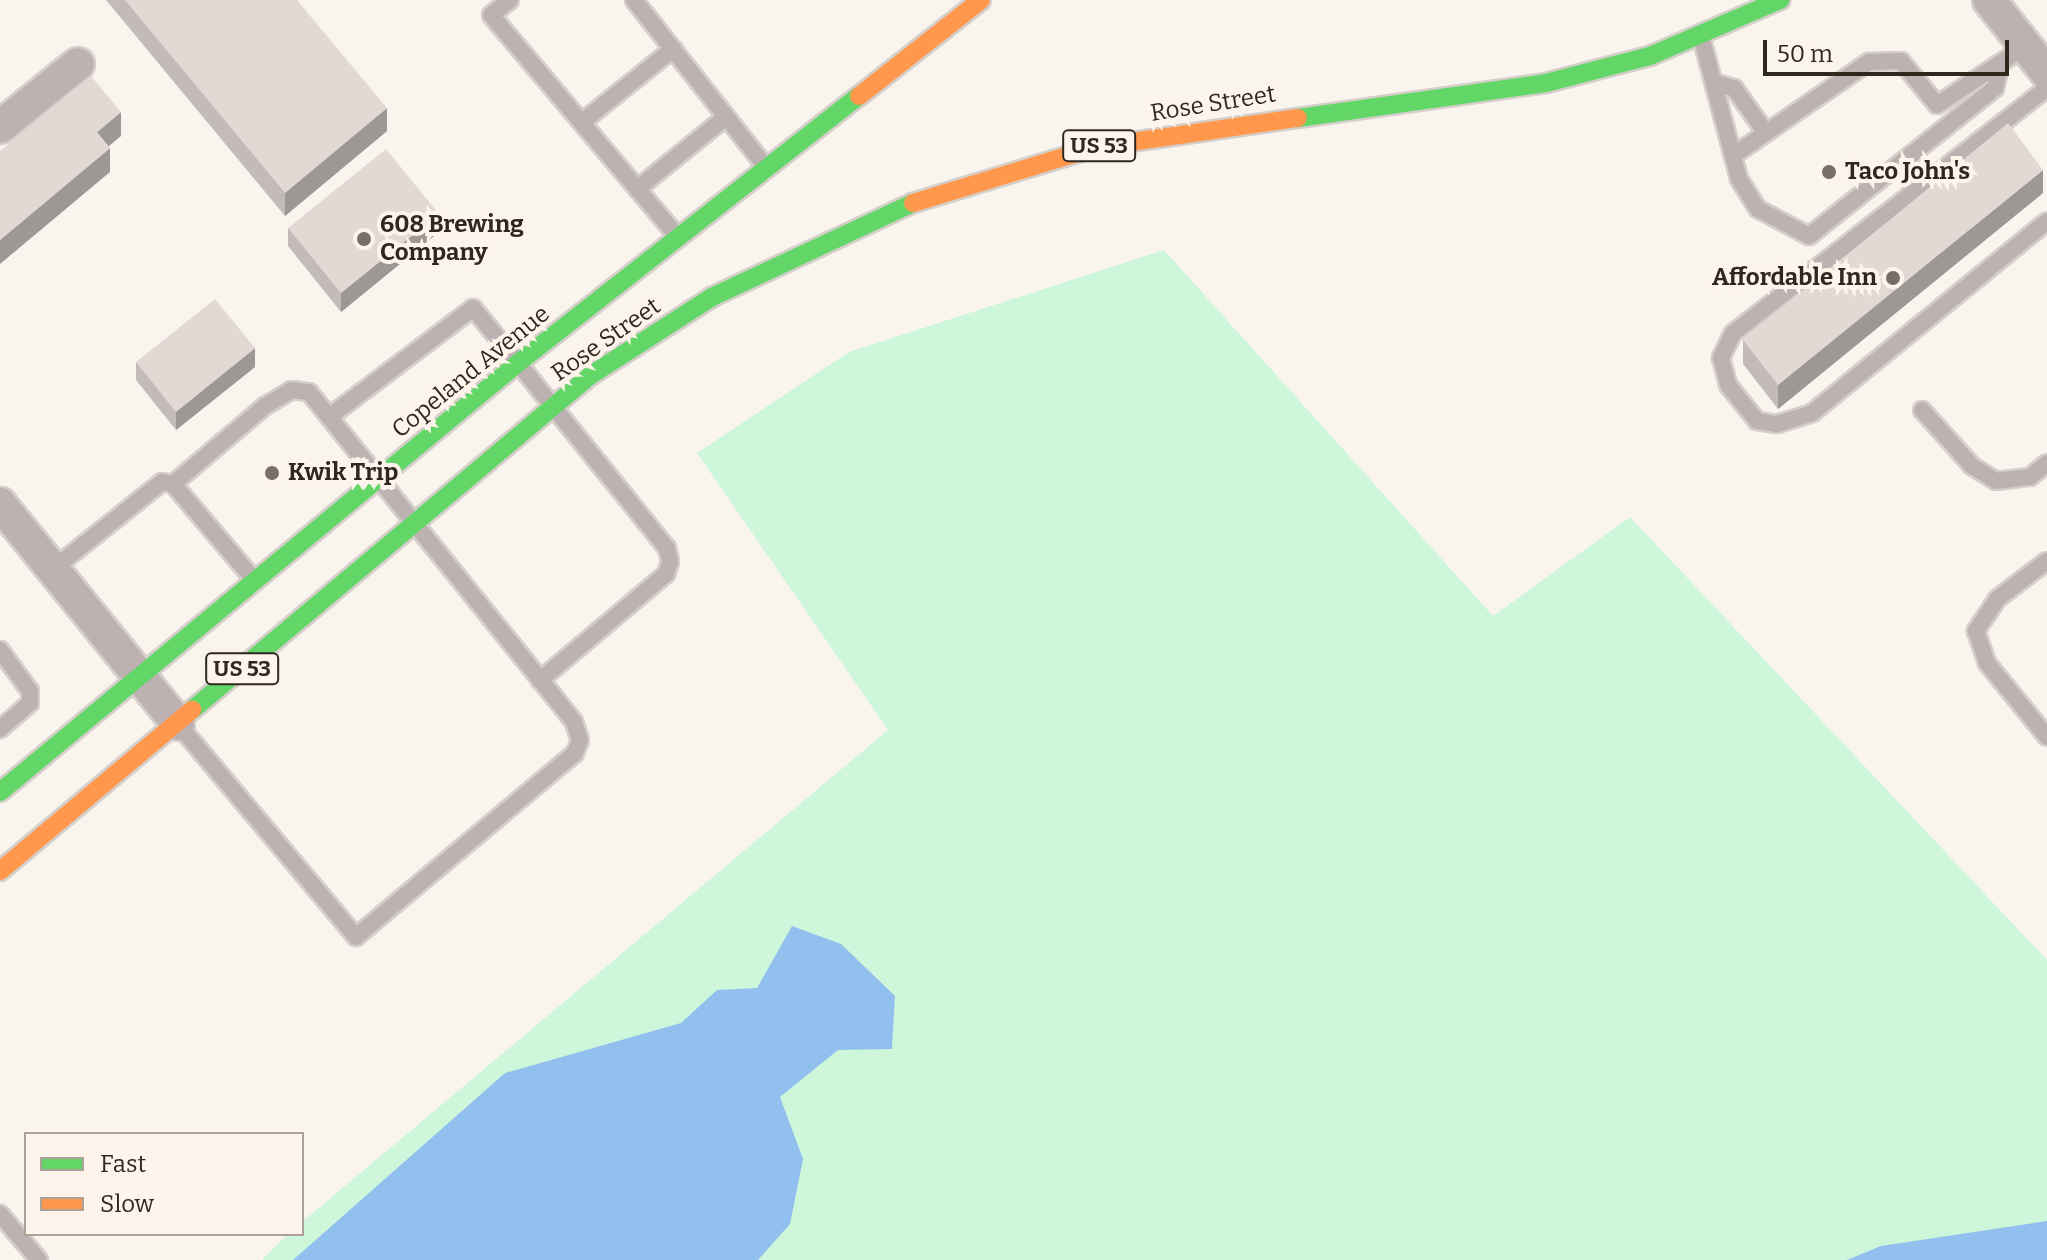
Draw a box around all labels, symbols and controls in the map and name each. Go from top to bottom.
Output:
scale bar [1767,24,2013,74]
text: 50 m [1777,40,1833,68]
street label: Rose Street [1148,80,1278,128]
road number: US 53 [1061,128,1137,164]
place label: Taco John's [1845,158,1970,186]
marker: Taco John's [1820,163,1838,181]
place label: 608 Brewing Company [380,211,524,267]
marker: 608 Brewing Company [355,230,373,248]
place label: Affordable Inn [1712,264,1877,292]
marker: Affordable Inn [1884,269,1902,287]
street label: Rose Street [546,292,666,388]
street label: Copeland Avenue [386,300,556,444]
place label: Kwik Trip [288,459,398,487]
marker: Kwik Trip [263,464,281,482]
road number: US 53 [204,651,280,687]
legend [24,1132,304,1236]
text: Fast [100,1150,146,1178]
text: Slow [100,1190,154,1218]

